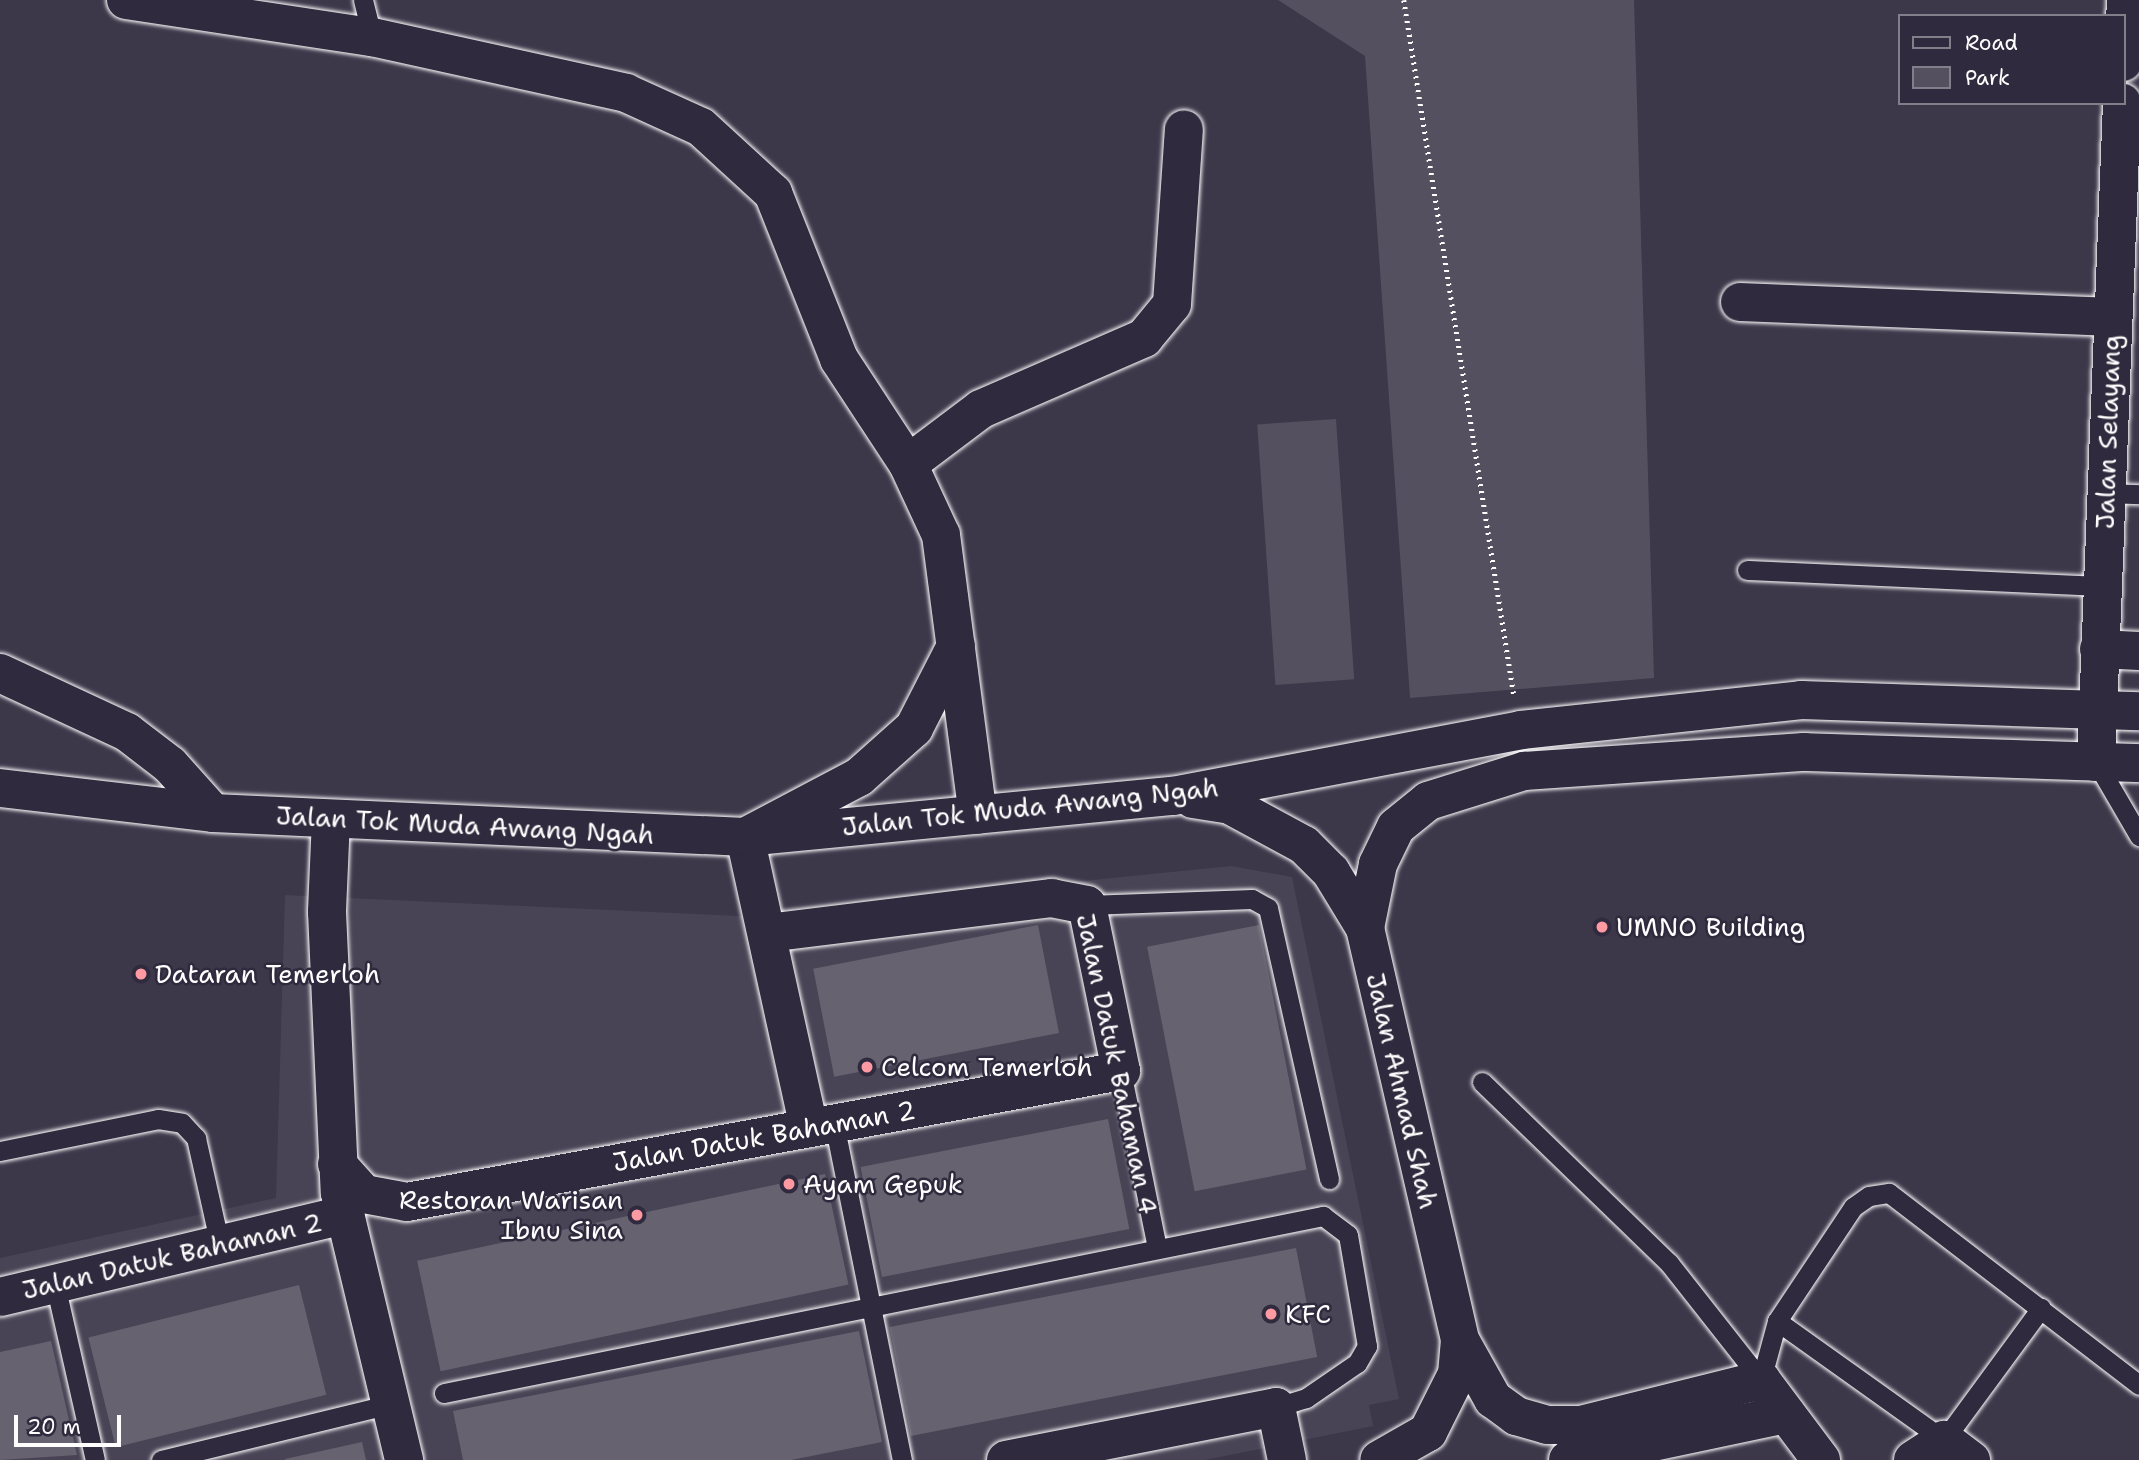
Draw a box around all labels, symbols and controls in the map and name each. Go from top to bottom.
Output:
legend [1898,14,2125,105]
text: Road [1965,29,2018,57]
text: Park [1965,64,2010,92]
street label: Jalan Selayang [2089,334,2127,530]
street label: Jalan Tok Muda Awang Ngah [840,772,1220,842]
street label: Jalan Tok Muda Awang Ngah [275,800,655,850]
street label: Jalan Datuk Bahaman 4 [1070,911,1164,1217]
place label: UMNO Building [1616,911,1805,943]
marker: UMNO Building [1594,919,1610,935]
place label: Dataran Temerloh [155,958,380,990]
marker: Dataran Temerloh [133,966,149,982]
street label: Jalan Ahmad Shah [1360,970,1444,1212]
place label: Celcom Temerloh [881,1051,1093,1083]
marker: Celcom Temerloh [859,1059,875,1075]
street label: Jalan Datuk Bahaman 2 [610,1094,918,1178]
place label: Ayam Gepuk [803,1168,963,1200]
marker: Ayam Gepuk [781,1176,797,1192]
place label: Restoran Warisan Ibnu Sina [399,1184,623,1246]
street label: Jalan Datuk Bahaman 2 [19,1206,325,1306]
marker: Restoran Warisan Ibnu Sina [629,1207,645,1223]
place label: KFC [1285,1298,1331,1330]
marker: KFC [1263,1306,1279,1322]
scale bar [18,1400,124,1444]
text: 20 m [27,1413,81,1441]

